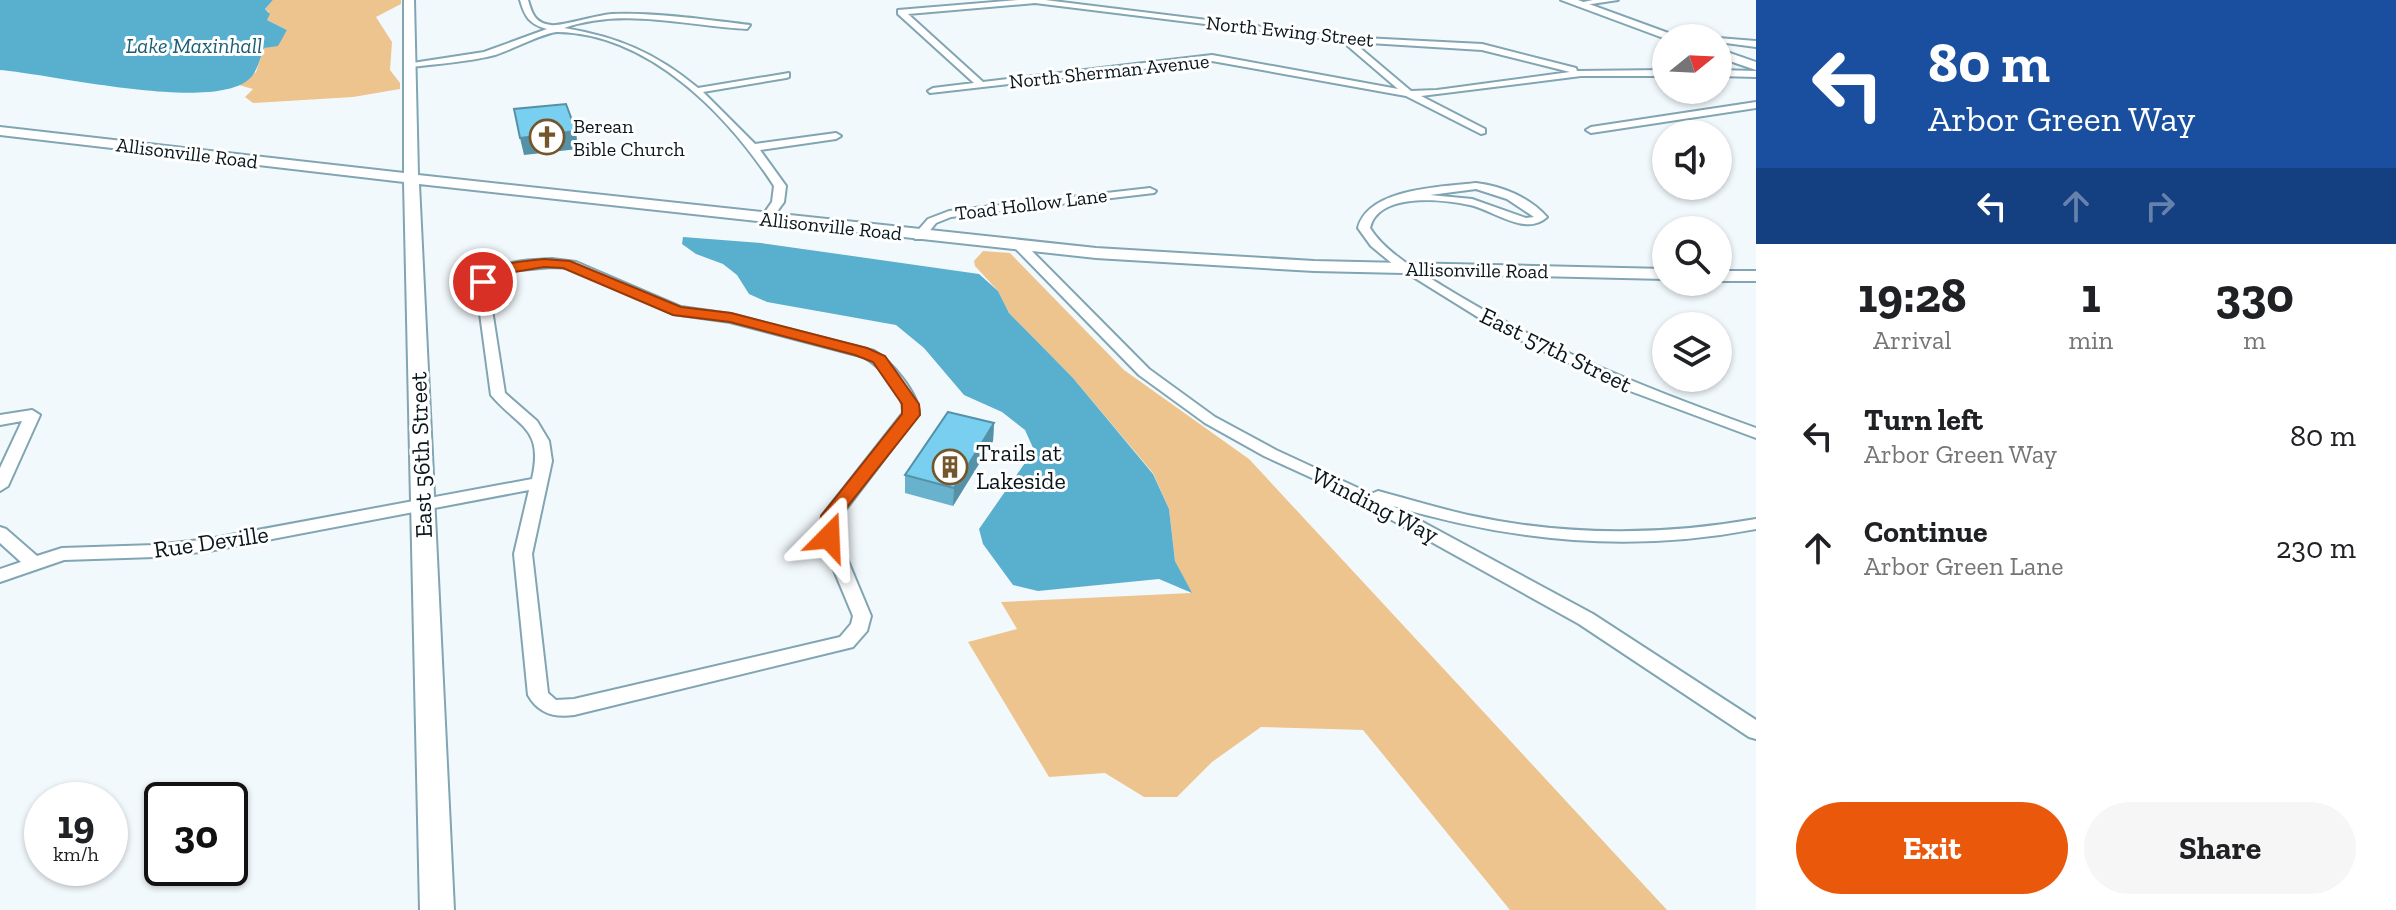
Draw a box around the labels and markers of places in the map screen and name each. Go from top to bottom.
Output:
place label: Berean Bible Church [573,114,686,161]
church icon: Berean Bible Church [528,118,566,156]
pin [449,248,517,316]
place label: Trails at Lakeside [976,438,1066,495]
building icon: Trails at Lakeside [931,448,969,486]

